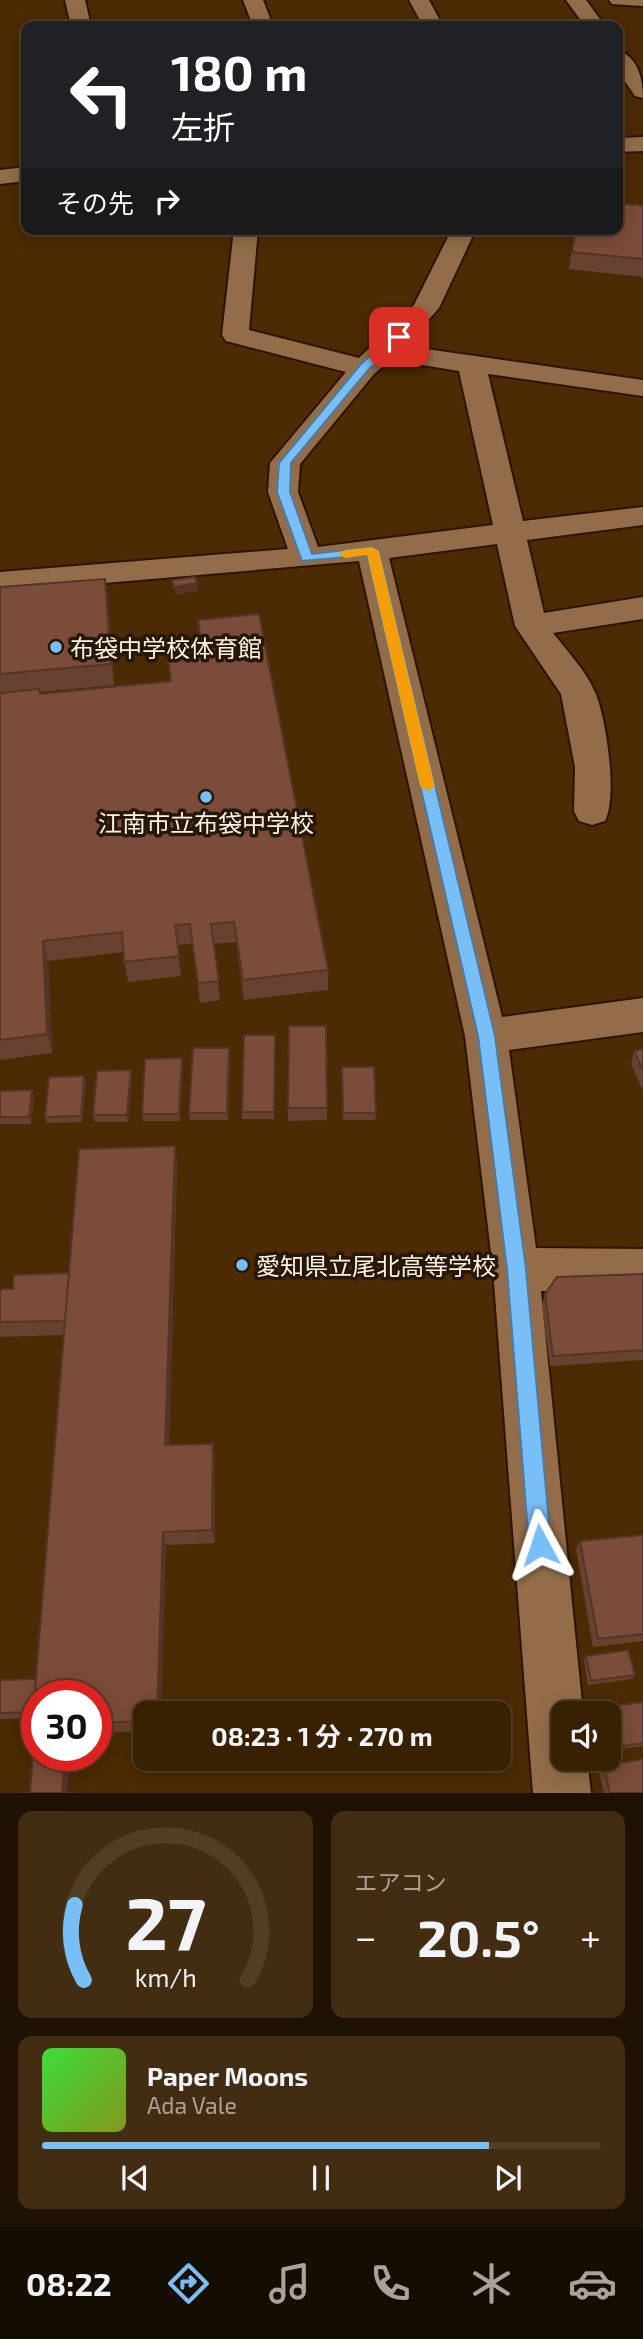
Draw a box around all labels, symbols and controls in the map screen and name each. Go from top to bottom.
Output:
text: 180 m [171,42,307,101]
icon: left [56,49,147,140]
text: 左折 [171,107,235,145]
icon: right [148,182,186,220]
text: その先 [56,187,134,218]
pin [369,307,429,367]
icon: arrive [380,318,418,356]
place label: 布袋中学校体育館 [70,633,262,662]
marker: 布袋中学校体育館 [48,639,64,655]
marker: 江南市立布袋中学校 [198,789,214,805]
place label: 江南市立布袋中学校 [98,808,314,837]
place label: 愛知県立尾北高等学校 [256,1251,496,1280]
marker: 愛知県立尾北高等学校 [234,1257,250,1273]
position arrow [503,1508,577,1582]
speed limit sign: 30 [21,1680,112,1771]
map controls [551,1701,621,1771]
button: sound [551,1701,621,1771]
text: 08:23 · 1 分 · 270 m [211,1720,433,1751]
text: エアコン [355,1868,447,1896]
text: 27 [125,1878,206,1966]
text: 20.5° [417,1905,540,1967]
text: − [355,1913,377,1959]
text: + [580,1913,601,1959]
text: km/h [134,1962,196,1992]
text: Paper Moons [147,2060,308,2091]
text: Ada Vale [147,2091,237,2119]
icon: previous [116,2159,154,2197]
icon: pause [302,2159,340,2197]
icon: next [489,2159,527,2197]
icon: directions [164,2259,213,2308]
icon: music [265,2259,314,2308]
icon: phone [366,2259,415,2308]
icon: climate [467,2259,516,2308]
icon: car [568,2259,617,2308]
text: 08:22 [26,2264,112,2302]

